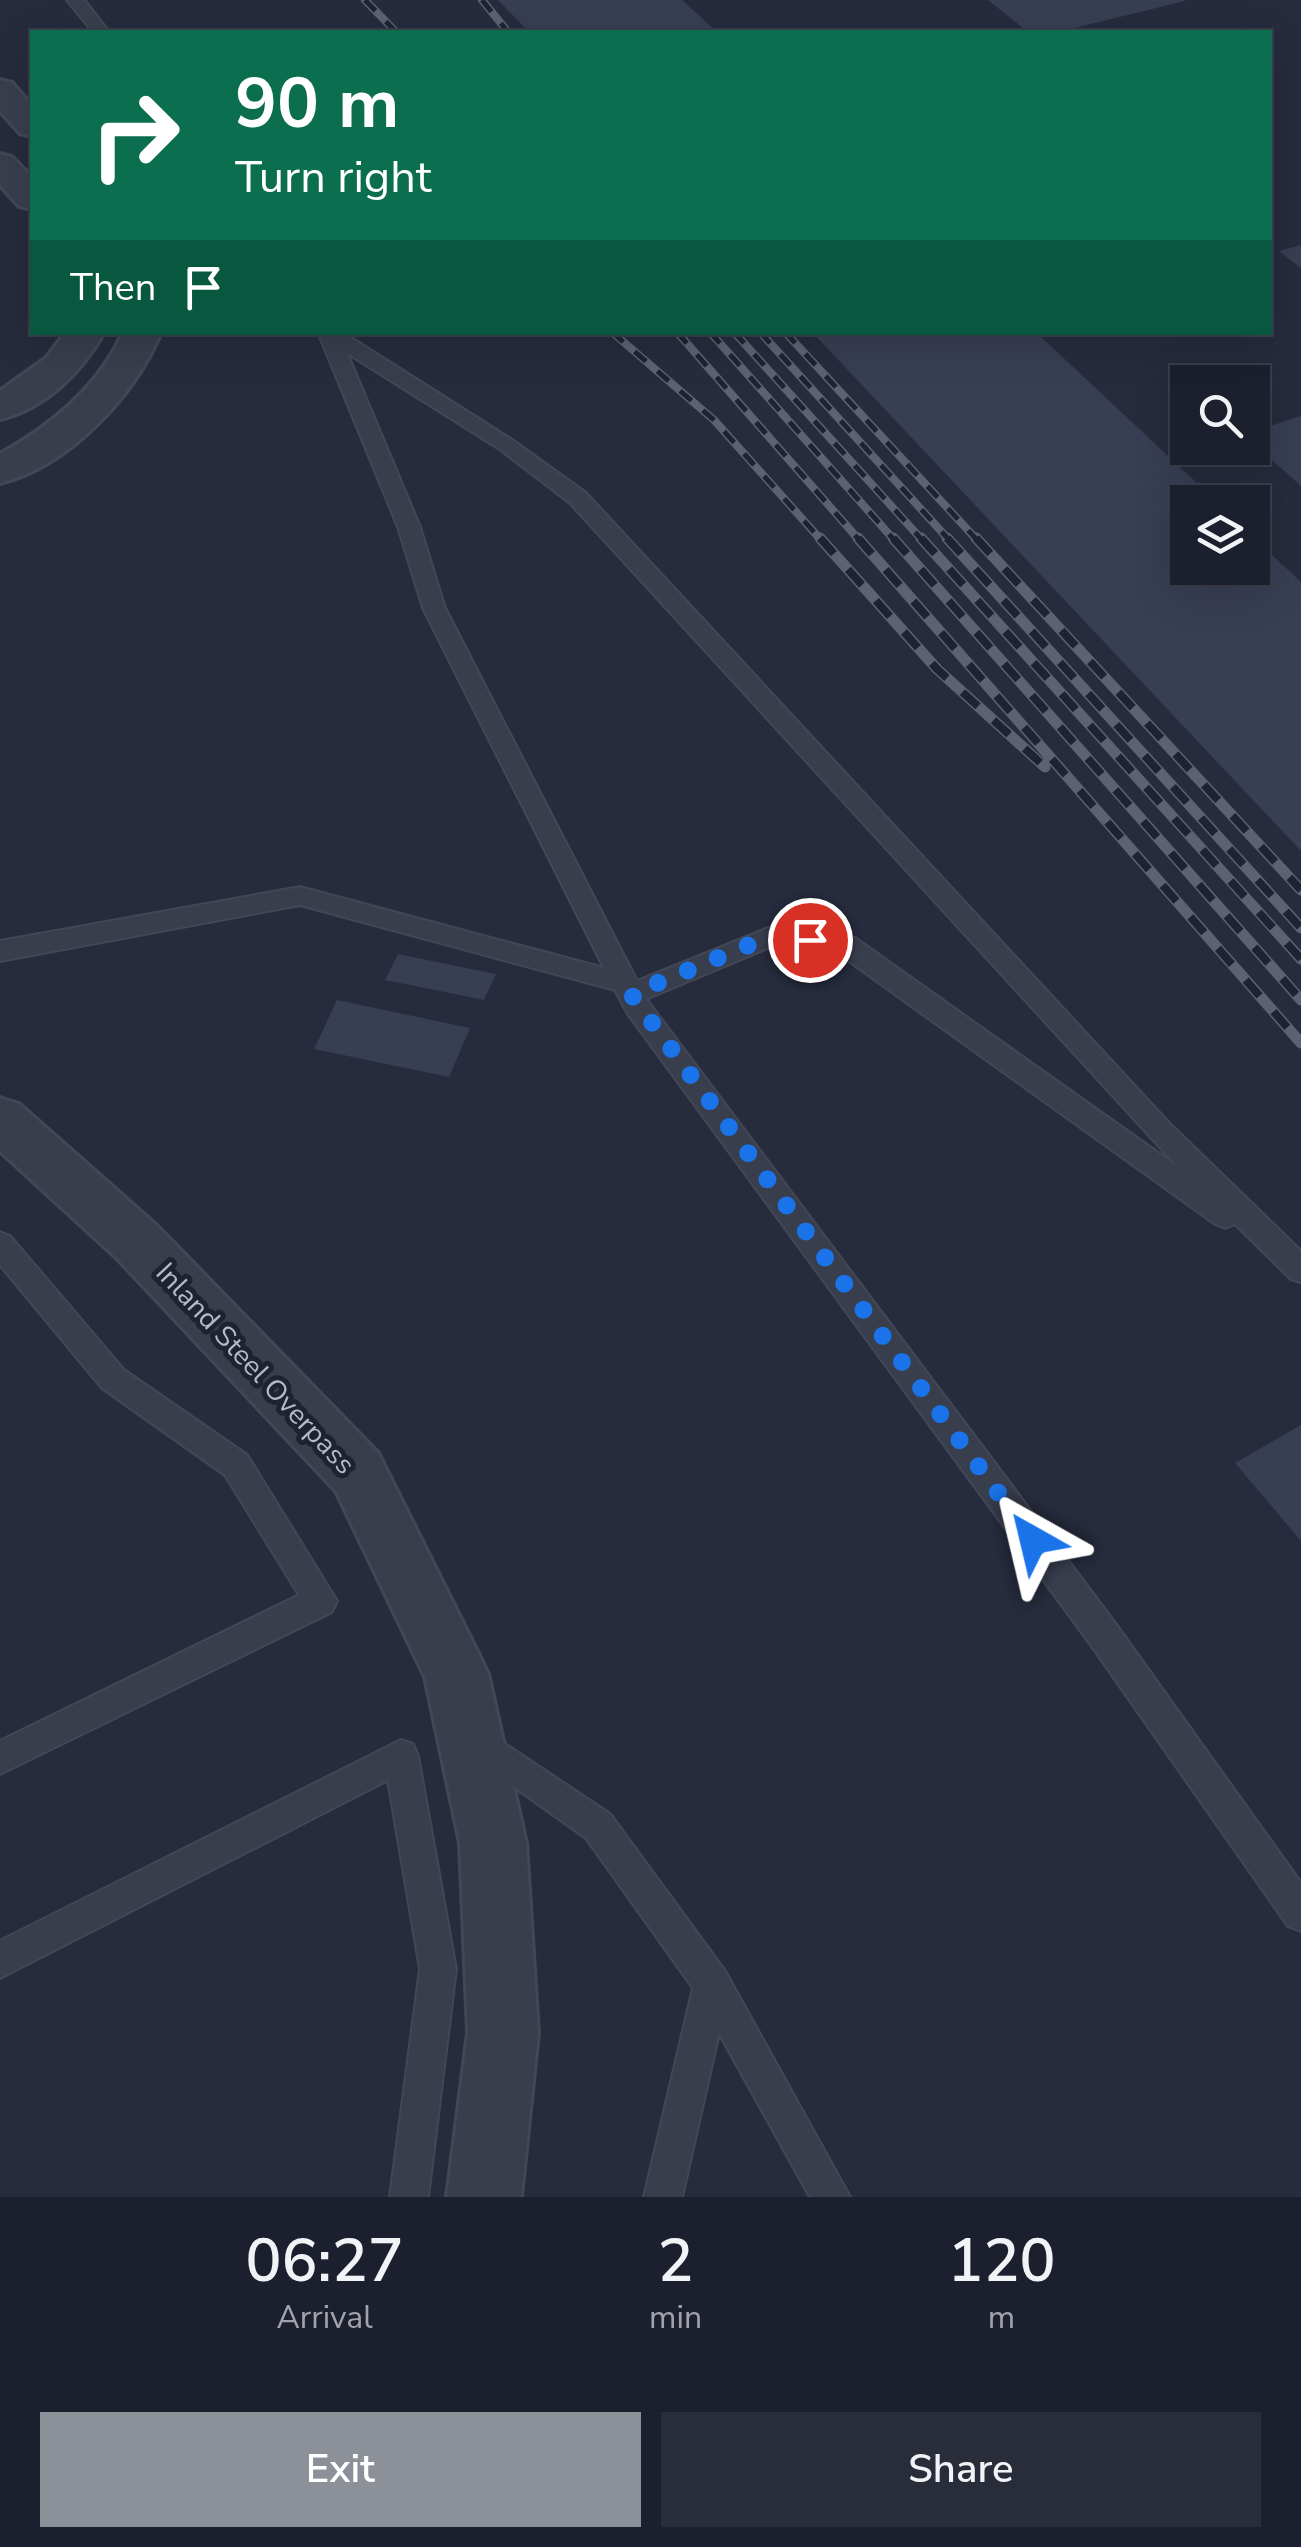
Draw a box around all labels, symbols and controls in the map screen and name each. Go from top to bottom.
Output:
text: 90 m [235,56,399,152]
icon: right [70,70,200,200]
text: Turn right [235,147,432,208]
icon: arrive [176,260,231,315]
text: Then [70,262,156,313]
map controls [1170,365,1270,585]
button: search [1170,365,1270,465]
button: layers [1170,485,1270,585]
pin [768,898,853,983]
icon: arrive [783,913,838,968]
street label: Inland Steel Overpass [147,1255,363,1483]
position arrow [981,1488,1085,1592]
text: 06:27 [245,2220,404,2302]
text: 2 [658,2220,694,2302]
text: 120 [948,2220,1056,2302]
text: Arrival [276,2296,373,2339]
text: min [649,2296,702,2339]
text: m [988,2296,1015,2339]
button: Exit [40,2412,641,2527]
button: Share [661,2412,1261,2527]

